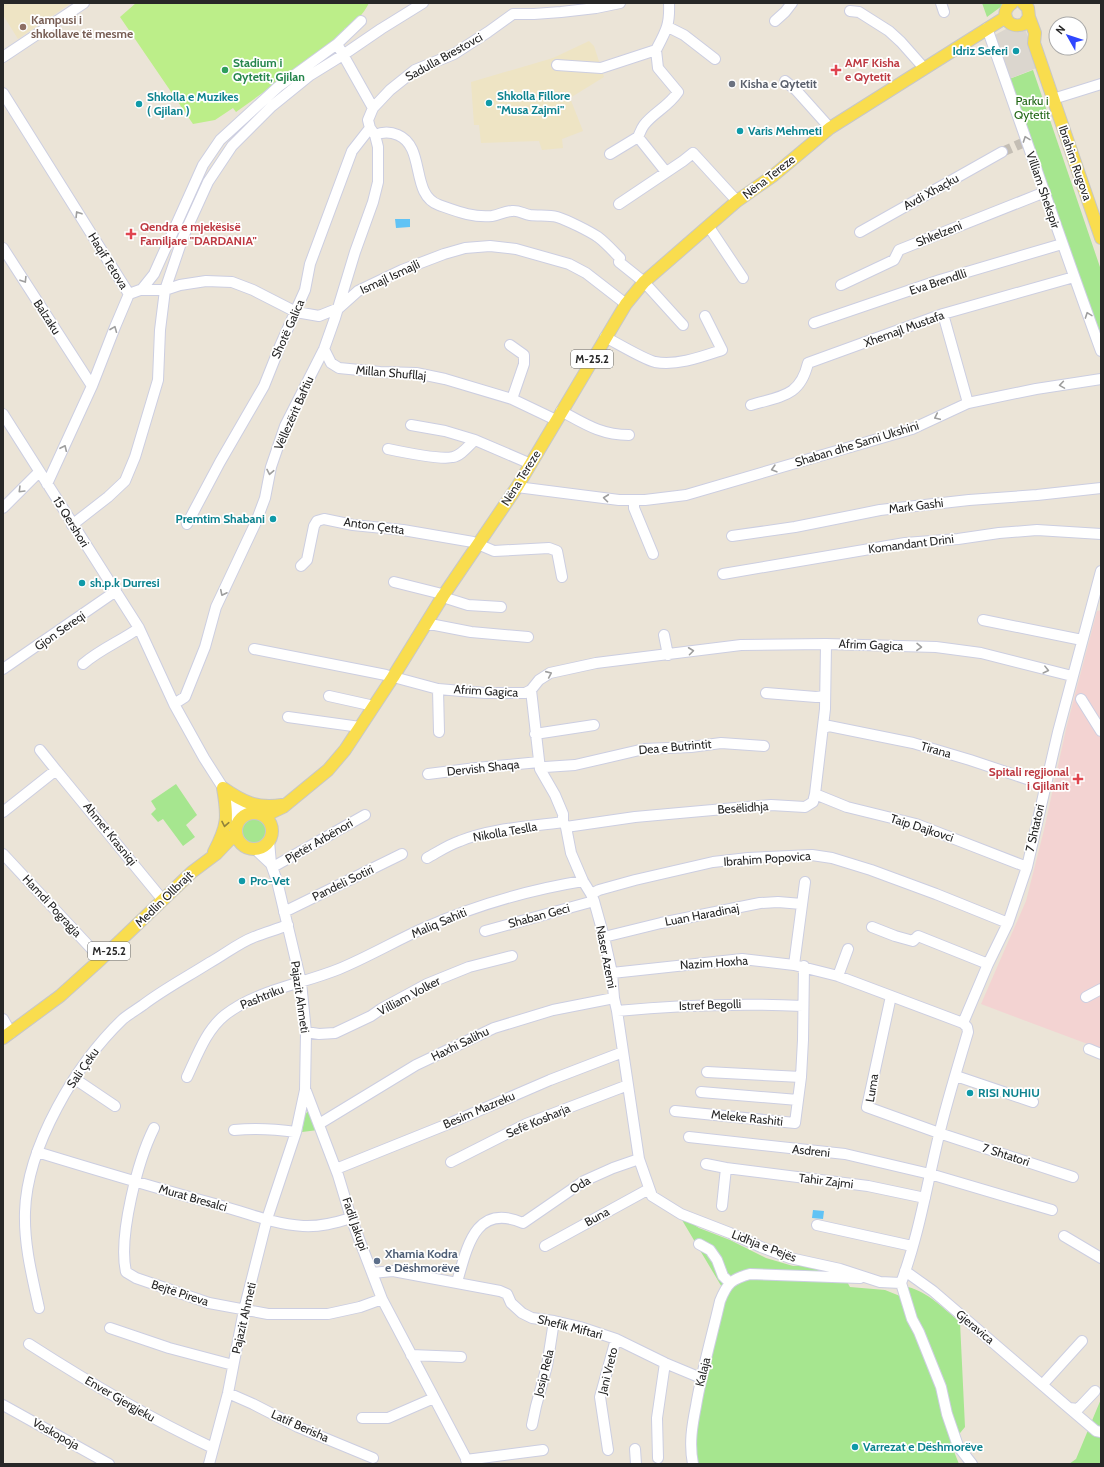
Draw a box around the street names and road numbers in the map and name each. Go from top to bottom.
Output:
street label: Sadulla Brestovci [403,29,485,84]
street label: Ibrahim Rugova [1056,123,1095,203]
street label: Villiam Shekspir [1023,149,1064,231]
street label: Nëna Tereze [739,151,798,202]
street label: Avdi Xhaçku [900,170,961,213]
street label: Shkelzeni [914,218,964,250]
street label: Haqif Tetova [85,230,132,292]
street label: Ismajl Ismajli [357,256,422,297]
street label: Eva Brendlli [907,265,968,298]
street label: Balzaku [31,296,64,337]
street label: Shotë Galica [268,297,307,361]
street label: Xhemajl Mustafa [862,307,946,350]
road number: M-25.2 [571,350,613,368]
street label: Millan Shufllaj [355,362,427,383]
street label: Vëllezërit Baftiu [271,374,316,452]
street label: Shaban dhe Sami Ukshini [793,418,921,470]
street label: Nëna Tereze [498,447,544,508]
street label: 15 Qershori [50,494,93,550]
street label: Mark Gashi [888,495,944,516]
street label: Anton Çetta [343,514,406,537]
street label: Komandant Drini [867,531,955,556]
street label: Gjon Sereqi [31,608,88,654]
street label: Afrim Gagica [839,636,904,653]
street label: Afrim Gagica [453,681,519,700]
street label: Dea e Butrintit [638,736,712,757]
street label: Tirana [919,738,953,761]
street label: Dervish Shaqa [446,756,520,779]
street label: Besëlidhja [717,798,769,817]
street label: Ahmet Krasniqi [80,799,140,868]
street label: 7 Shtatori [1022,802,1047,853]
street label: Taip Dajkovci [889,810,956,845]
street label: Pjetër Arbënori [282,815,355,866]
street label: Nikolla Teslla [472,818,538,845]
street label: Ibrahim Popovica [723,848,811,869]
street label: Pandeli Sotiri [310,861,376,904]
street label: Medlin Ollbrajt [132,867,196,930]
street label: Hamdi Pogragja [20,871,85,940]
street label: Shaban Geci [506,900,571,931]
street label: Luan Haradinaj [664,900,740,929]
street label: Maliq Sahiti [409,904,469,941]
street label: Naser Azemi [593,924,620,990]
road number: M-25.2 [88,942,130,960]
street label: Nazim Hoxha [679,953,749,972]
street label: Pajazit Ahmeti [288,960,313,1034]
street label: Villiam Volker [375,973,443,1018]
street label: Pashtriku [238,981,286,1012]
street label: Istref Begolli [678,996,741,1013]
street label: Haxhi Salihu [428,1023,491,1064]
street label: Sali Çeku [63,1045,102,1091]
street label: Luma [862,1072,881,1103]
street label: Besim Mazreku [441,1088,517,1131]
street label: Sefë Kosharja [503,1100,572,1141]
street label: Meleke Rashiti [710,1106,784,1129]
street label: 7 Shtatori [981,1140,1032,1169]
street label: Asdreni [791,1141,831,1160]
street label: Tahir Zajmi [798,1170,854,1191]
street label: Oda [567,1172,593,1197]
street label: Murat Bresalci [157,1181,229,1214]
street label: Fadil Jakupi [339,1195,372,1253]
street label: Buna [582,1204,612,1229]
street label: Lidhja e Pejës [730,1226,799,1265]
street label: Bejtë Pireva [150,1276,211,1309]
street label: Pajazit Ahmeti [228,1281,259,1355]
street label: Gjeravica [953,1306,998,1347]
street label: Shefik Miftari [536,1311,604,1342]
street label: Jani Vreto [594,1345,621,1397]
street label: Josip Rela [530,1347,557,1399]
street label: Kalaja [692,1356,713,1388]
street label: Enver Gjergjeku [83,1372,158,1425]
street label: Latif Berisha [269,1406,332,1445]
street label: Voskopoja [30,1415,83,1453]

